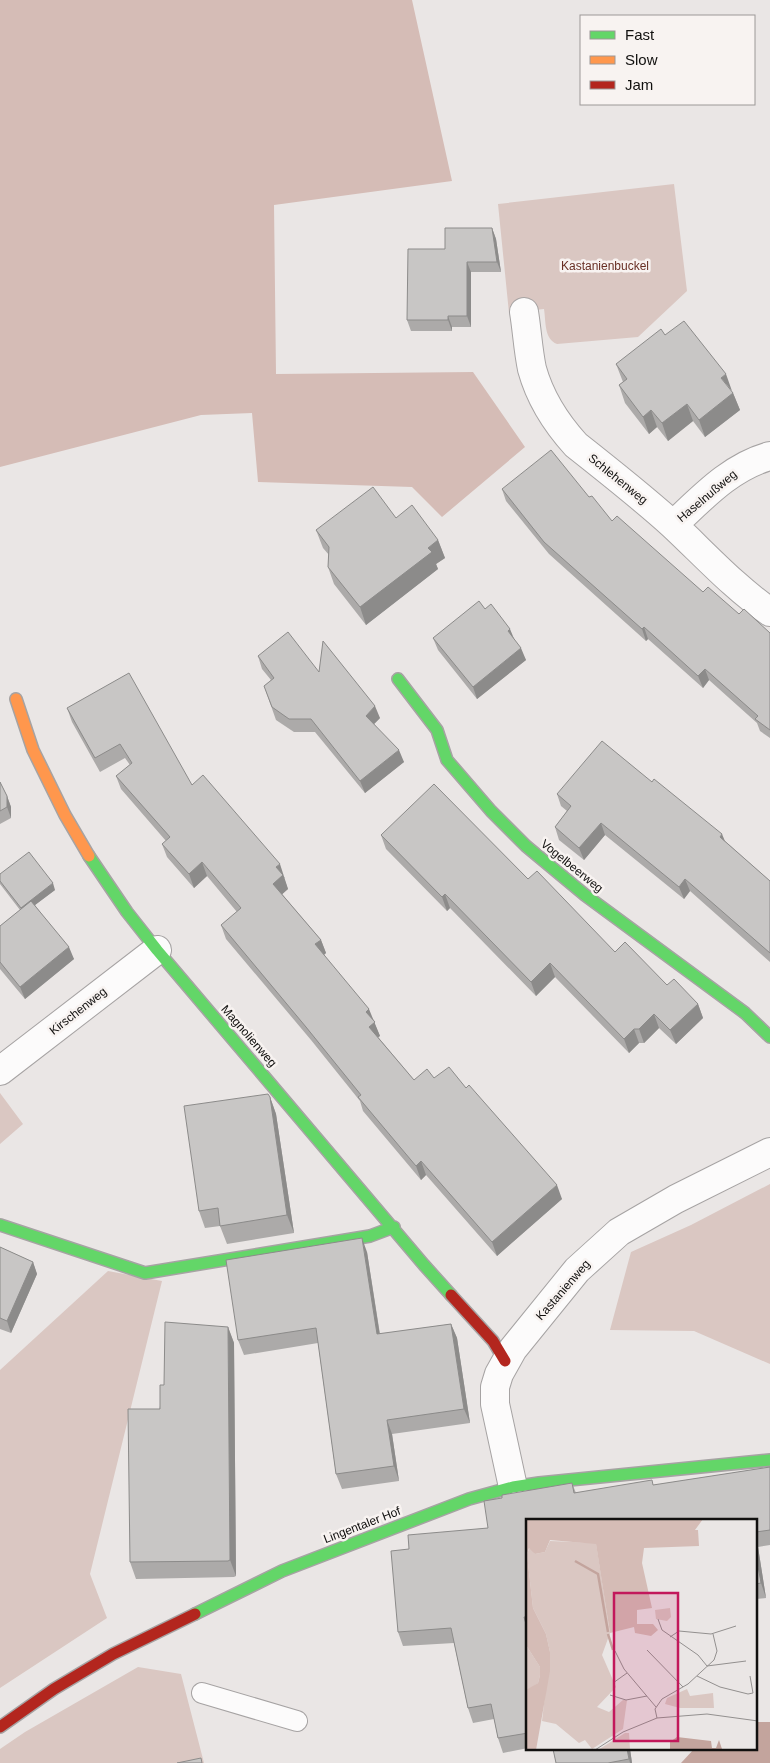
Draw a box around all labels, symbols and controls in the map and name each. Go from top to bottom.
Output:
legend [580,15,755,105]
text: Fast [625,26,655,43]
text: Slow [625,51,658,68]
text: Jam [625,76,653,93]
park label: Kastanienbuckel [561,259,649,273]
street label: Schlehenweg [586,451,650,507]
street label: Haselnußweg [674,467,740,525]
street label: Vogelbeerweg [538,837,606,895]
street label: Kirschenweg [47,984,109,1038]
street label: Magnolienweg [218,1002,280,1070]
street label: Kastanienweg [533,1257,593,1323]
street label: Lingentaler Hof [321,1504,403,1546]
inset map [526,1519,758,1750]

